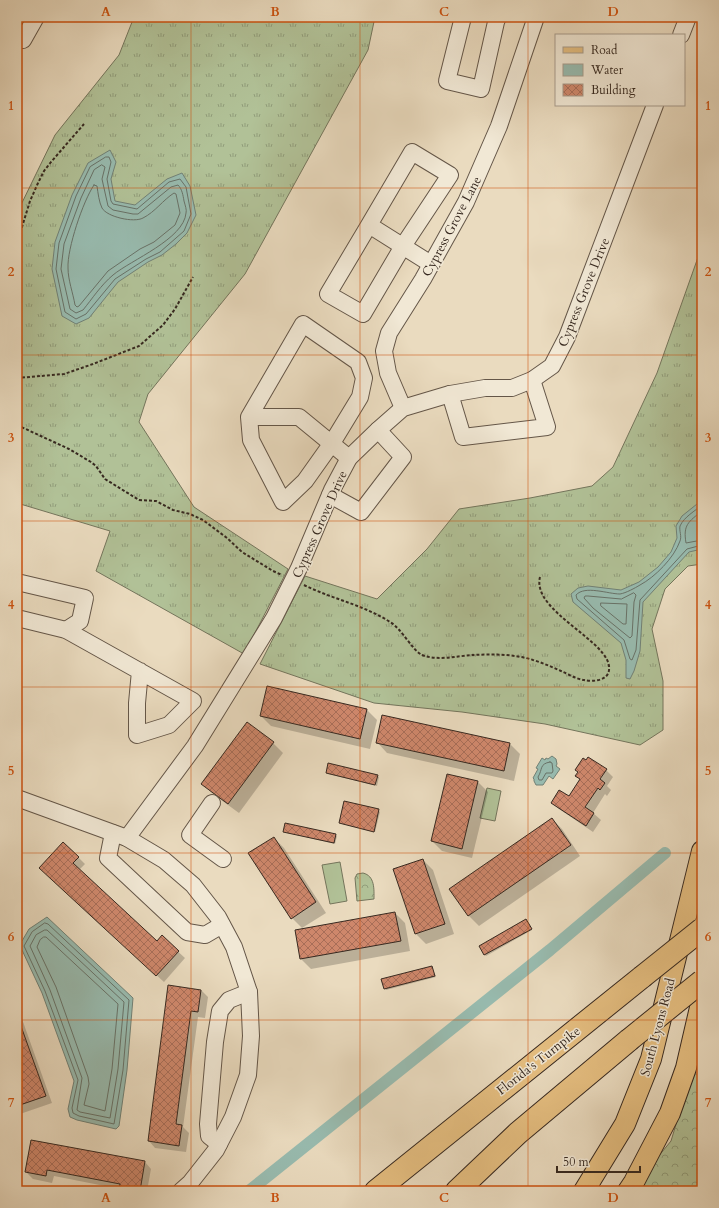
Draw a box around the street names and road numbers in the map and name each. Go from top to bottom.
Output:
street label: Cypress Grove Lane [418,173,486,280]
street label: Cypress Grove Drive [554,235,614,350]
street label: Cypress Grove Drive [288,468,352,581]
street label: South Lyons Road [636,976,680,1078]
street label: Florida's Turnpike [493,1022,584,1099]

